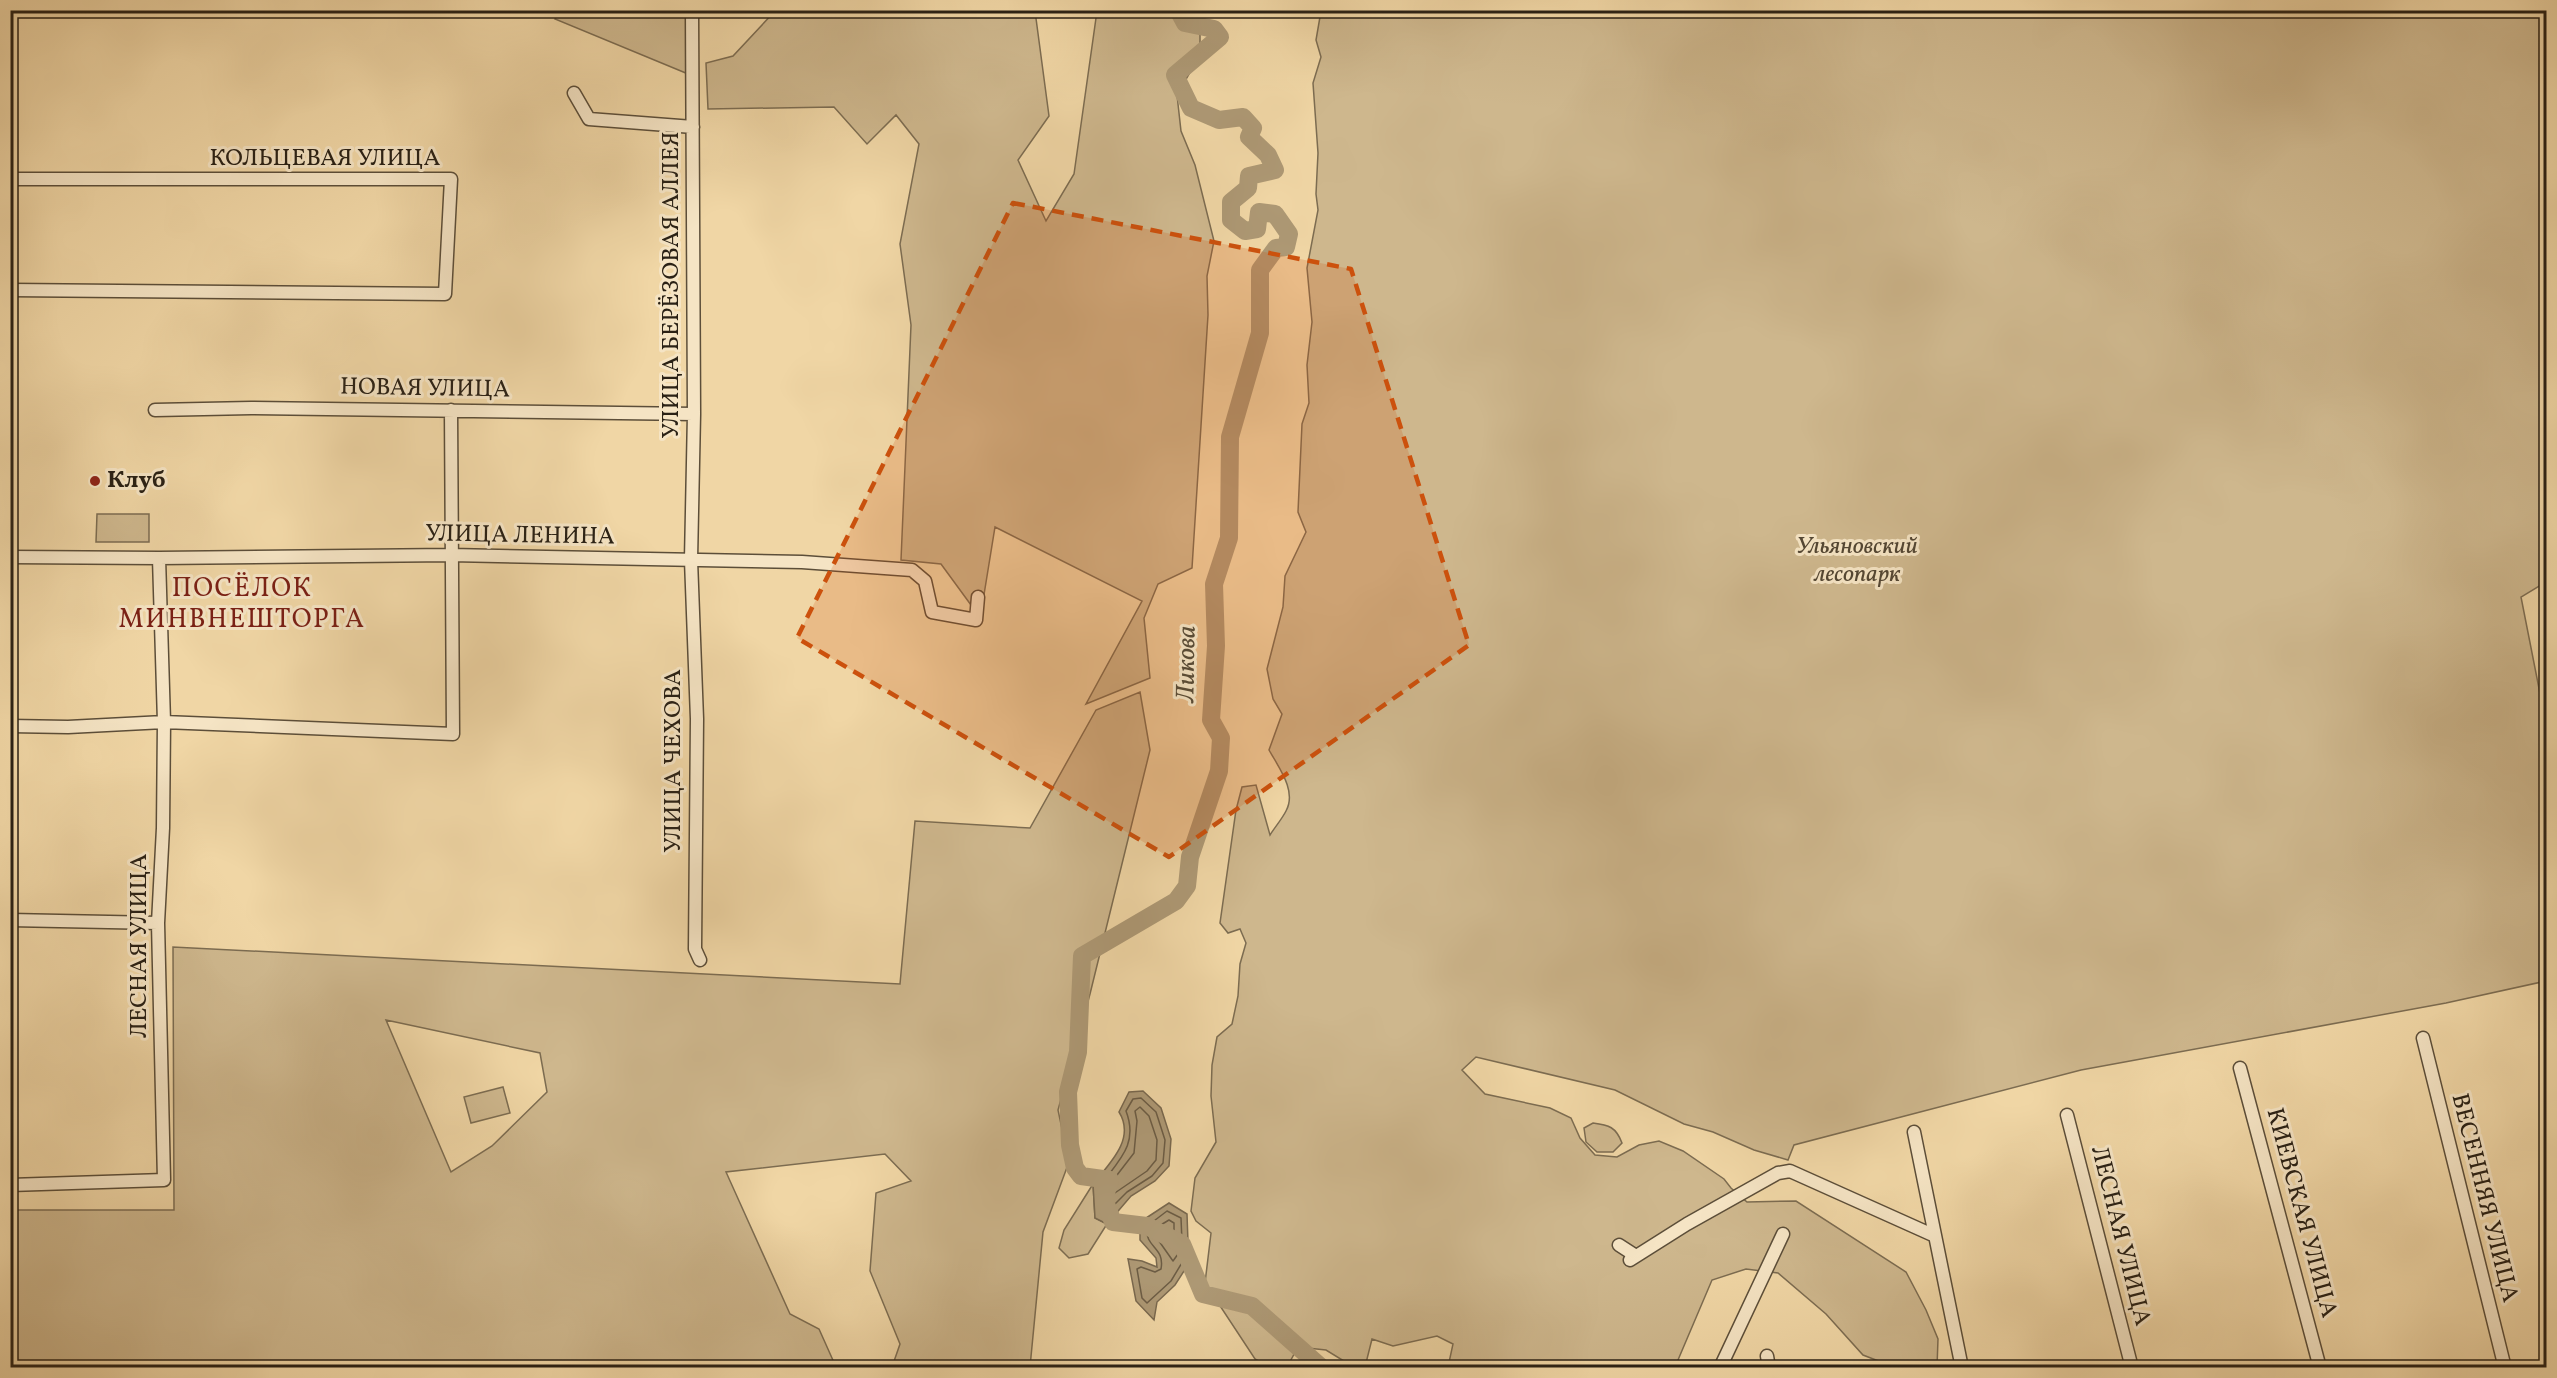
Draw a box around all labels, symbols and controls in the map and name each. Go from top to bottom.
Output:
street label: УЛИЦА БЕРЁЗОВАЯ АЛЛЕЯ [655,131,689,439]
street label: КОЛЬЦЕВАЯ УЛИЦА [210,142,440,176]
street label: НОВАЯ УЛИЦА [340,371,510,407]
place label: Клуб [107,464,166,498]
marker: Клуб [88,474,102,488]
street label: УЛИЦА ЛЕНИНА [425,517,615,555]
park label: Ульяновский лесопарк [1796,530,1918,592]
district label: ПОСЁЛОК МИНВНЕШТОРГА [119,570,366,639]
water label: Ликова [1168,625,1206,704]
street label: УЛИЦА ЧЕХОВА [657,669,691,853]
street label: ЛЕСНАЯ УЛИЦА [123,854,157,1038]
street label: ВЕСЕННЯЯ УЛИЦА [2442,1090,2526,1306]
street label: КИЕВСКАЯ УЛИЦА [2257,1104,2345,1322]
street label: ЛЕСНАЯ УЛИЦА [2081,1142,2159,1330]

